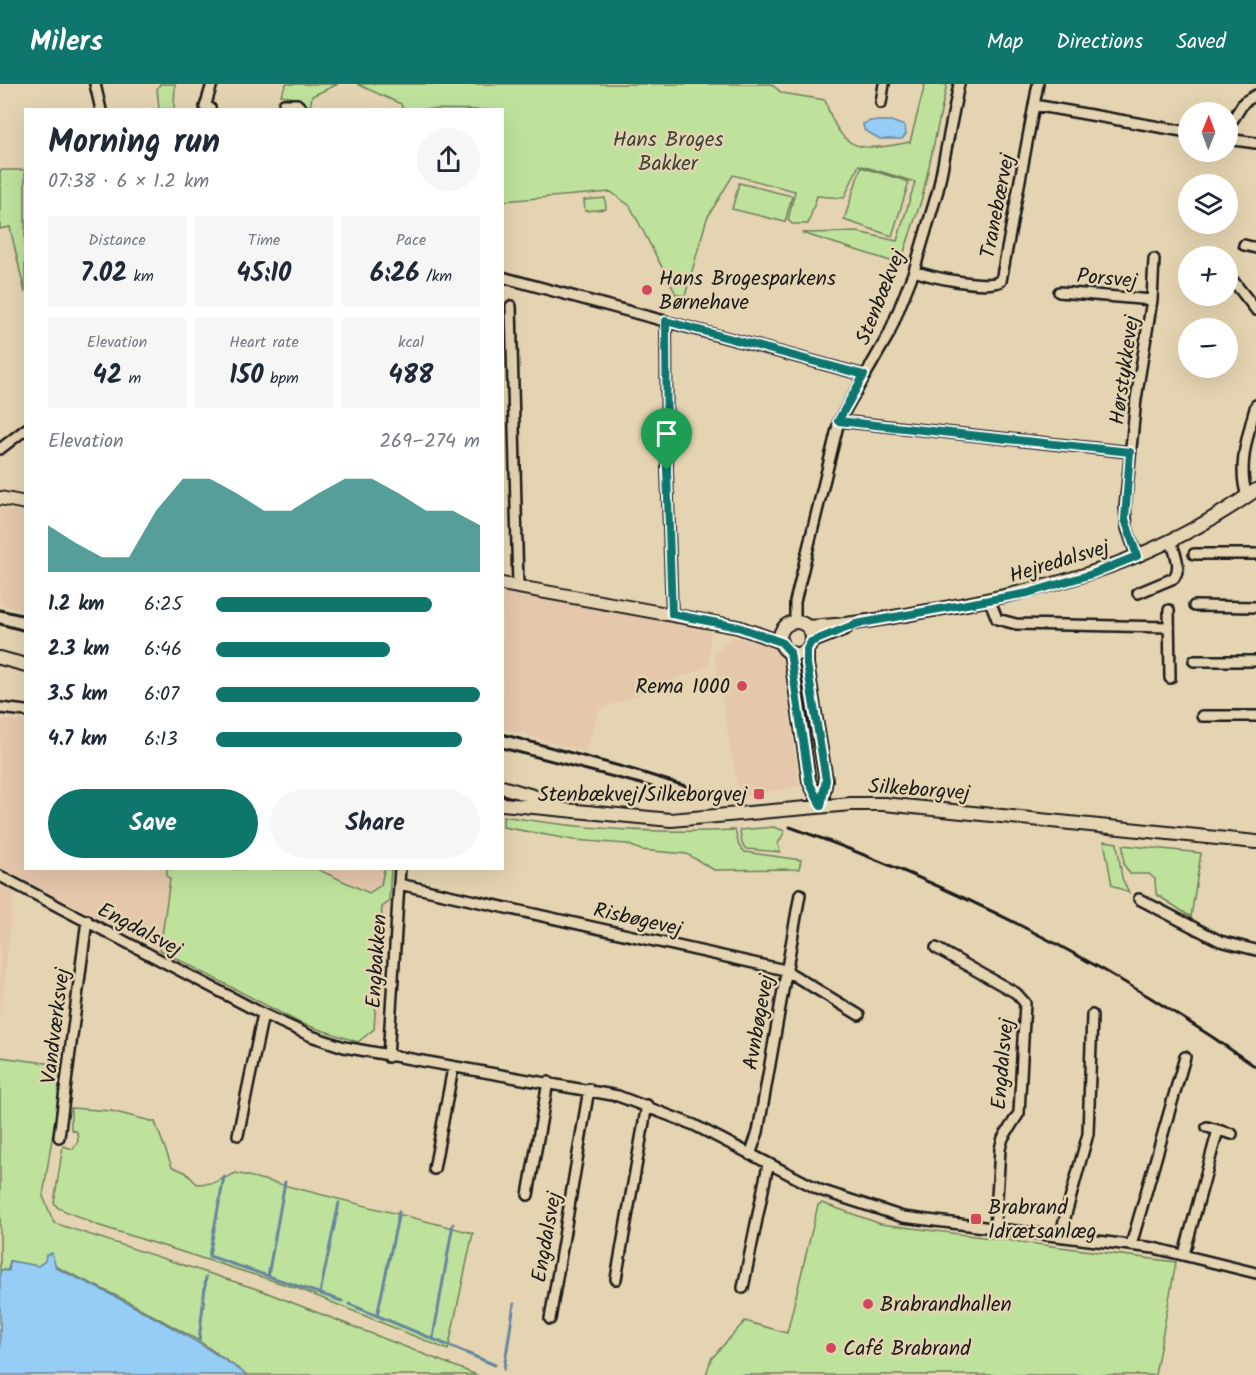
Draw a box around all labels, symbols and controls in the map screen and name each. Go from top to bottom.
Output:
text: Milers [30,20,103,65]
text: Map [987,26,1023,59]
text: Directions [1056,26,1143,59]
text: Saved [1176,26,1226,59]
north arrow [1178,102,1238,162]
map controls [1178,102,1238,378]
text: Morning run [48,117,220,170]
park label: Hans Broges Bakker [613,124,723,181]
button: share [417,128,480,191]
street label: Tranebærvej [972,151,1025,261]
text: 07:38 · 6 × 1.2 km [48,166,209,198]
button: layers [1178,174,1238,234]
text: Distance [88,228,146,253]
text: Time [248,228,280,253]
text: Pace [396,228,426,253]
street label: Stenbækvej [847,244,916,350]
button: + [1178,246,1238,306]
text: 7.02 [80,253,127,295]
text: 45:10 [237,253,291,295]
text: 6:26 [370,253,420,295]
street label: Porsvej [1075,260,1139,299]
place label: Hans Brogesparkens Børnehave [659,263,836,320]
text: km [127,264,154,289]
text: /km [420,264,452,289]
marker: Hans Brogesparkens Børnehave [640,283,654,297]
street label: Hørstykkevej [1101,313,1150,427]
button: − [1178,318,1238,378]
text: Elevation [87,330,147,355]
text: Heart rate [229,330,299,355]
text: kcal [398,330,424,355]
text: 42 [93,355,122,397]
text: 150 [229,355,264,397]
text: 488 [389,355,433,397]
text: m [122,366,141,391]
text: bpm [264,366,299,391]
pin [641,408,692,470]
icon: arrive [650,417,683,450]
text: Elevation [48,426,124,458]
text: 269–274 m [380,426,480,458]
street label: Hejredalsvej [1005,531,1114,593]
text: 1.2 km [48,589,104,621]
text: 6:25 [144,589,182,621]
text: 2.3 km [48,634,109,666]
text: 6:46 [144,634,182,666]
place label: Rema 1000 [635,671,730,704]
text: 3.5 km [48,679,108,711]
text: 6:07 [144,679,179,711]
marker: Rema 1000 [735,679,749,693]
text: 4.7 km [48,724,107,756]
text: 6:13 [144,724,178,756]
street label: Silkeborgvej [867,770,971,811]
place label: Stenbækvej/Silkeborgvej [538,779,748,812]
marker: Stenbækvej/Silkeborgvej [752,787,766,801]
button: Save [48,789,258,858]
button: Share [270,789,480,858]
street label: Engdalsvej [91,894,188,967]
street label: Risbøgevej [590,894,686,947]
street label: Engbakken [358,913,397,1009]
street label: Vandværksvej [33,966,80,1086]
street label: Avnbøgevej [735,971,784,1073]
street label: Engdalsvej [983,1016,1024,1111]
street label: Engdalsvej [523,1189,572,1285]
place label: Brabrand Idrætsanlæg [988,1192,1096,1249]
marker: Brabrand Idrætsanlæg [969,1212,983,1226]
place label: Brabrandhallen [880,1289,1012,1322]
marker: Brabrandhallen [861,1297,875,1311]
place label: Café Brabrand [843,1333,971,1366]
marker: Café Brabrand [824,1341,838,1355]

